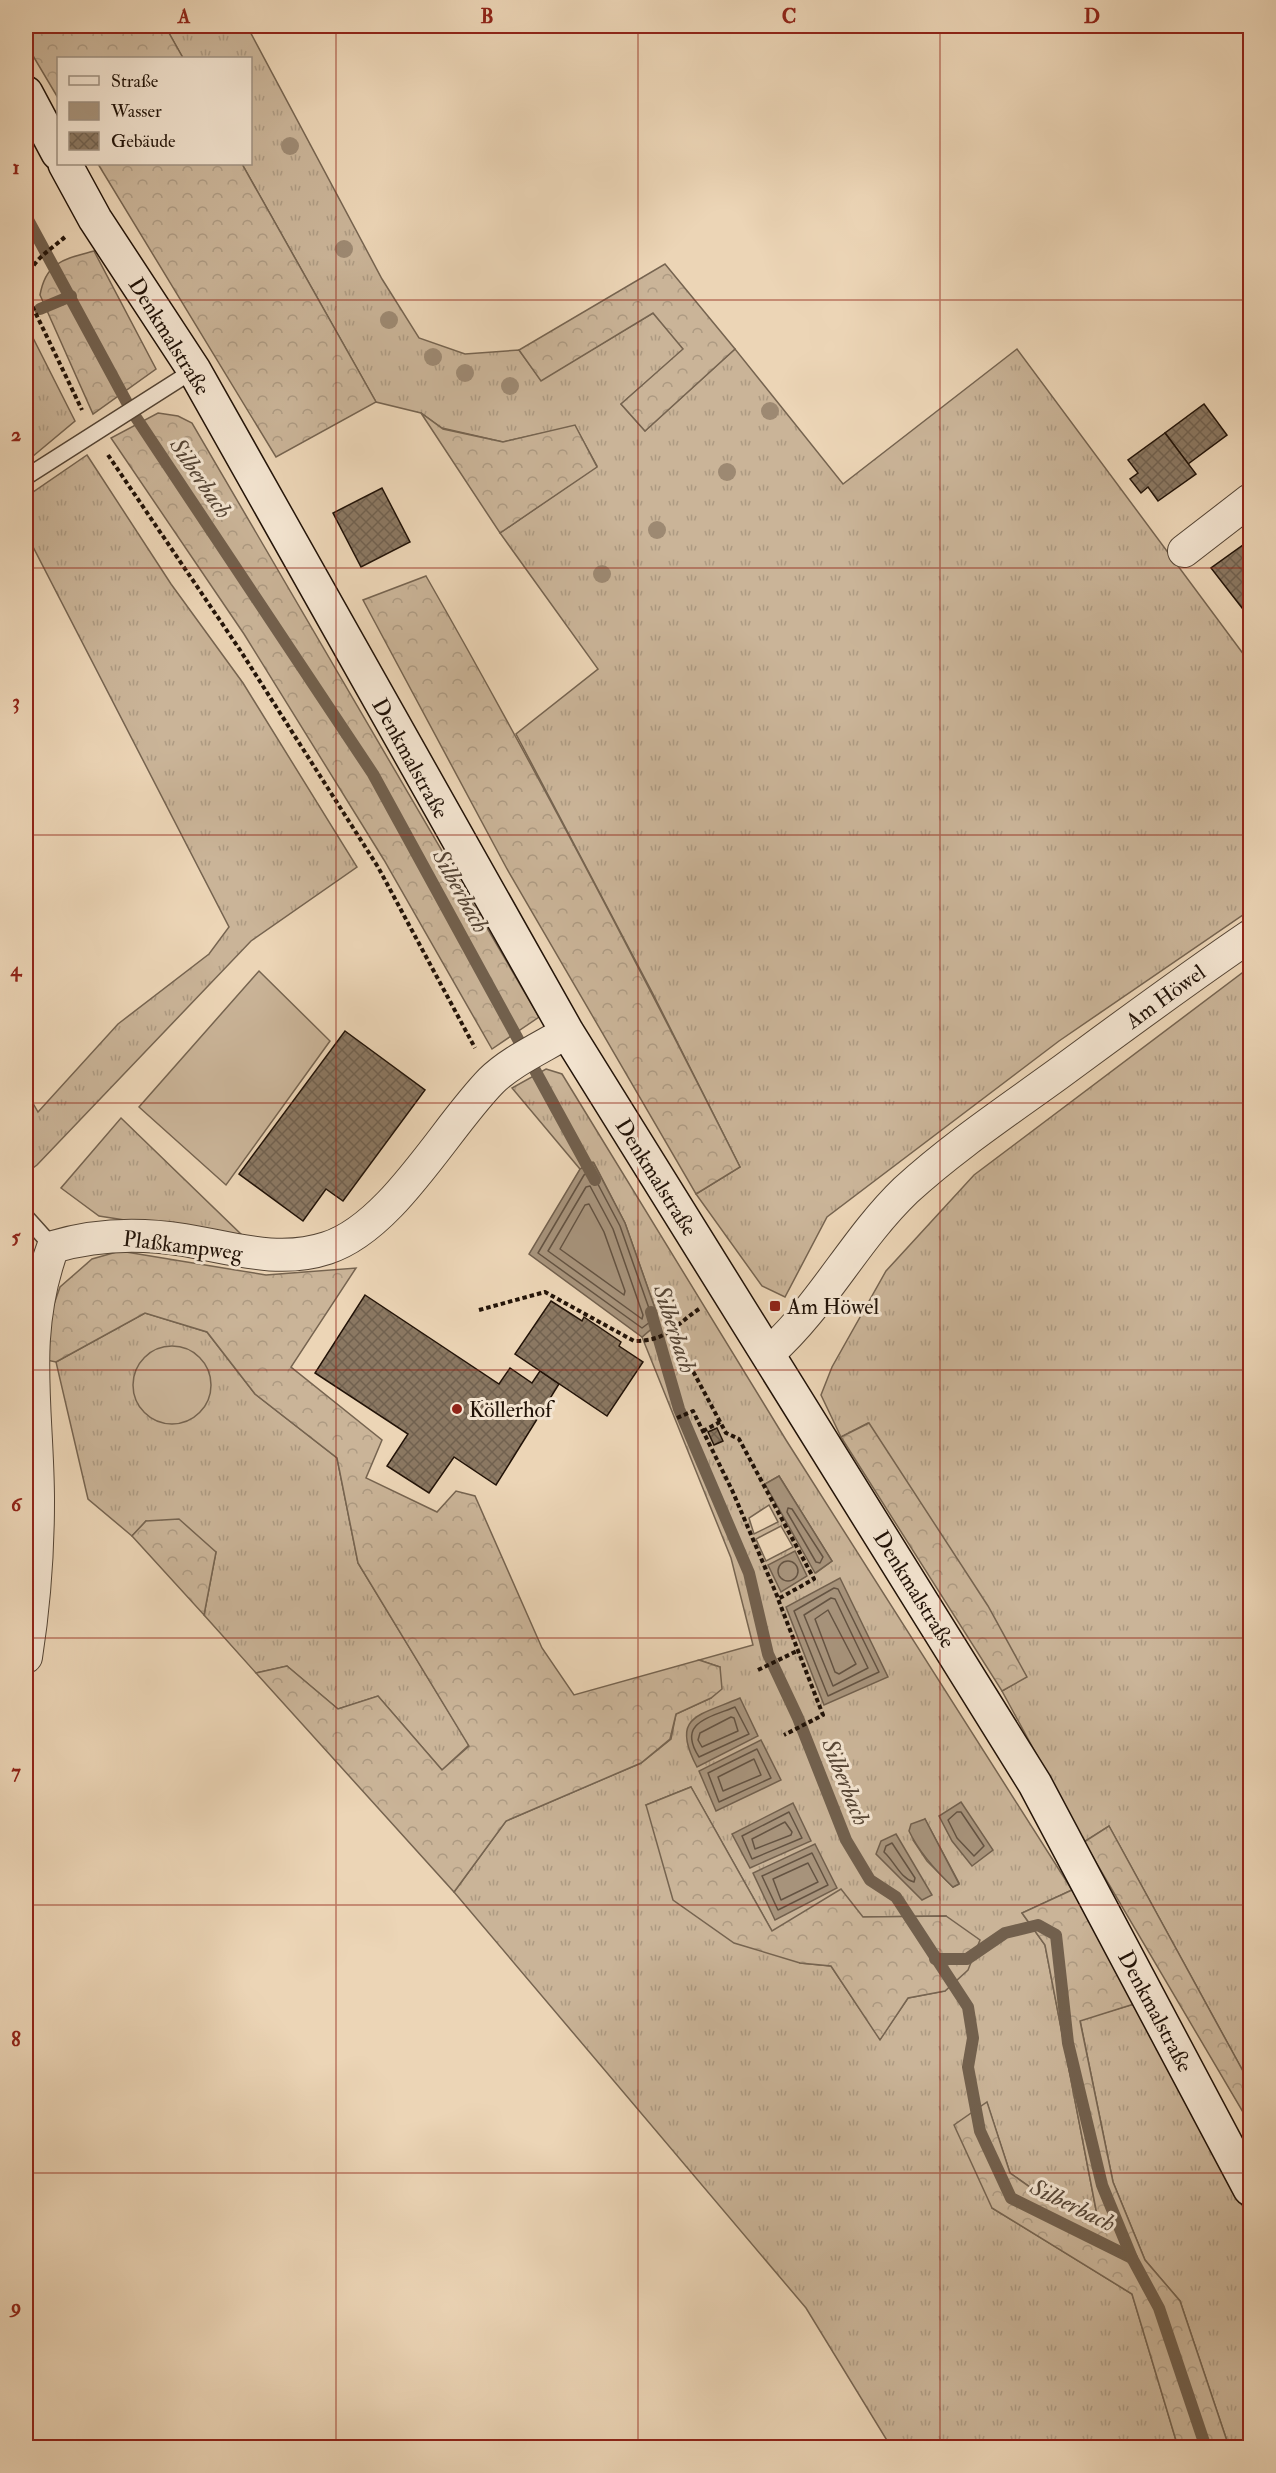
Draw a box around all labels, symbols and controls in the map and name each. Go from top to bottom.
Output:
text: A [177,4,191,29]
text: B [480,4,494,29]
text: C [782,4,796,29]
text: D [1084,4,1100,29]
legend [57,57,252,165]
text: Straße [111,70,159,93]
text: Wasser [110,100,162,123]
text: Gebäude [111,130,176,153]
text: 1 [12,155,20,180]
street label: Denkmalstraße [122,272,216,401]
text: 2 [11,422,21,447]
water label: Silberbach [162,431,239,525]
text: 3 [12,689,20,714]
street label: Denkmalstraße [365,693,455,824]
water label: Silberbach [424,843,496,939]
text: 4 [10,957,23,982]
street label: Am Höwel [1119,958,1211,1036]
street label: Denkmalstraße [609,1113,703,1242]
text: 5 [12,1224,22,1249]
street label: Plaßkampweg [121,1225,245,1268]
water label: Silberbach [645,1280,703,1377]
place label: Am Höwel [786,1293,879,1321]
marker: Am Höwel [768,1299,782,1313]
place label: Köllerhof [469,1396,555,1424]
marker: Köllerhof [450,1402,464,1416]
text: 6 [11,1492,23,1517]
street label: Denkmalstraße [867,1525,961,1654]
water label: Silberbach [814,1733,877,1830]
text: 7 [11,1759,21,1784]
street label: Denkmalstraße [1111,1946,1199,2077]
text: 8 [11,2027,21,2052]
water label: Silberbach [1024,2171,1121,2239]
text: 9 [9,2294,21,2319]

